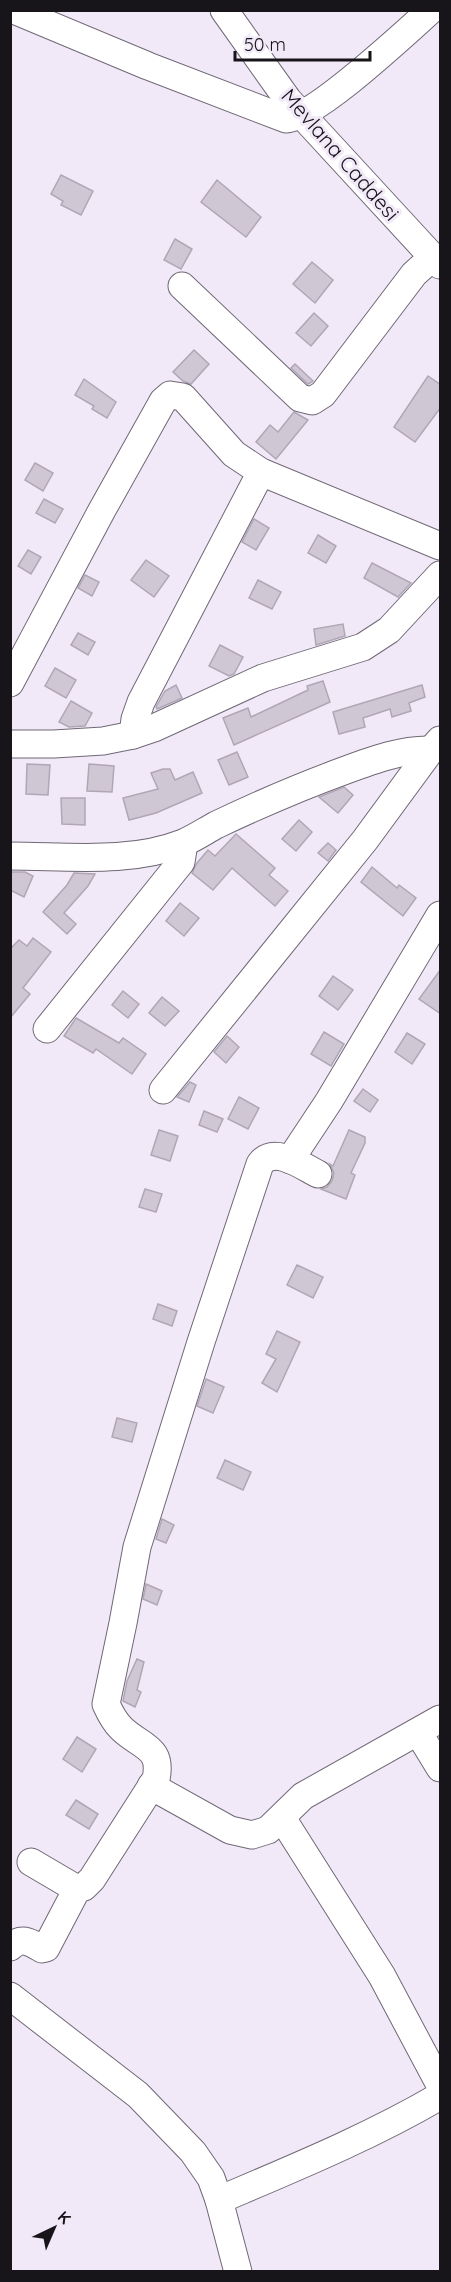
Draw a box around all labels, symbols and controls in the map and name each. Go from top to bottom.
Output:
scale bar [235,24,370,62]
text: 50 m [244,33,286,56]
street label: Mevlana Caddesi [276,83,405,226]
north arrow [24,2198,84,2258]
text: K [54,2206,75,2228]

